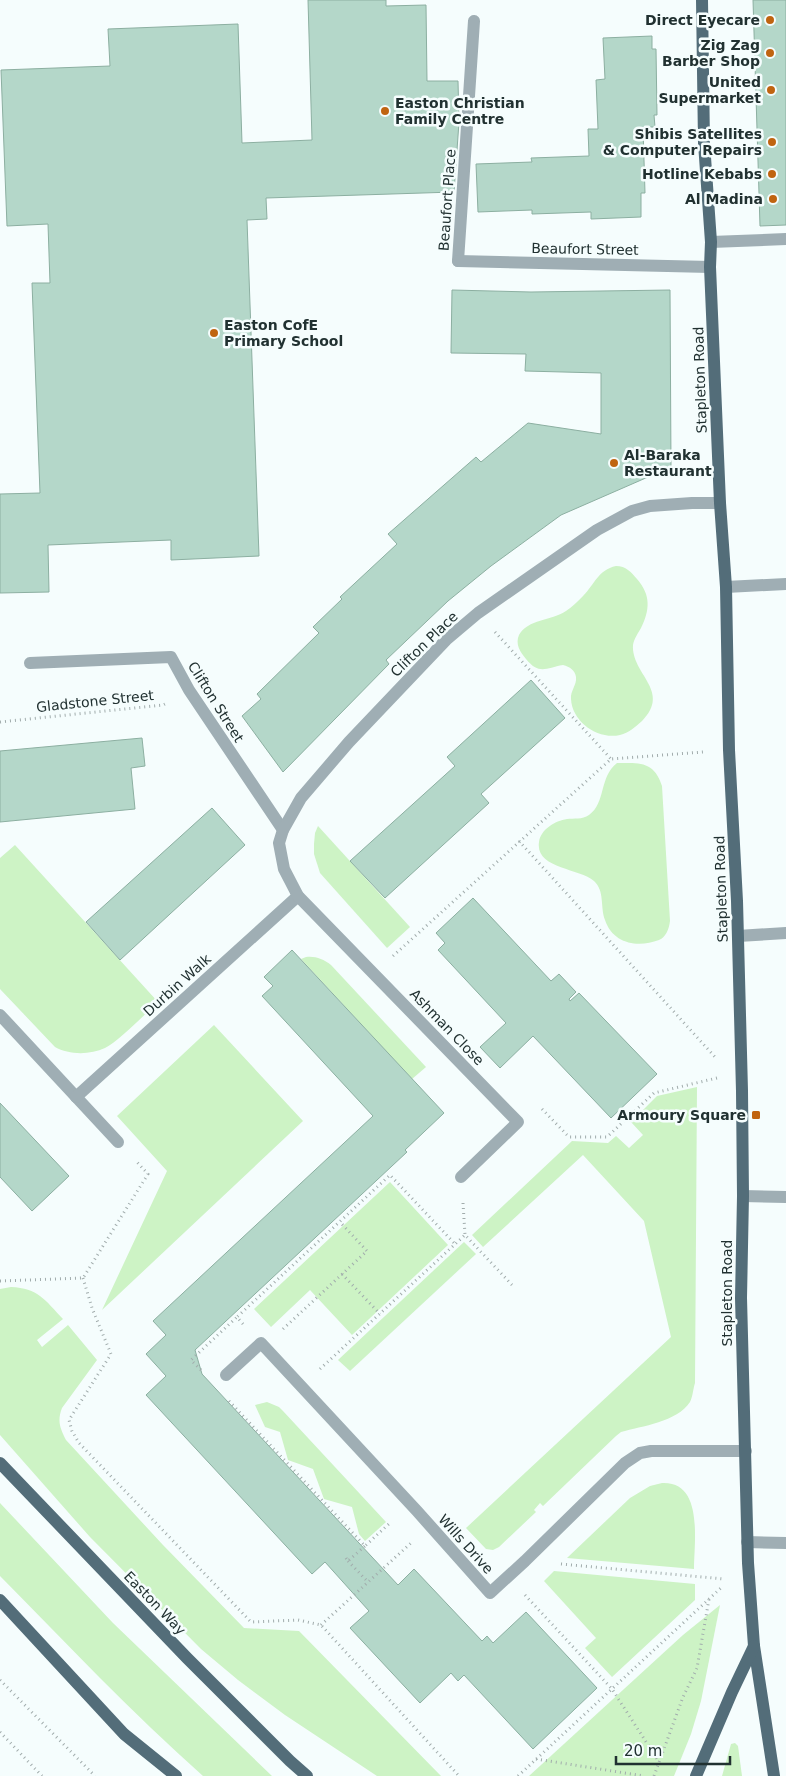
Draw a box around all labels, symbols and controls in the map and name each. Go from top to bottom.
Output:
place label: Direct Eyecare [645,12,760,28]
marker: Direct Eyecare [764,14,776,26]
place label: Zig Zag Barber Shop [662,37,760,69]
marker: Zig Zag Barber Shop [764,47,776,59]
place label: United Supermarket [658,74,761,106]
marker: United Supermarket [765,84,777,96]
place label: Easton Christian Family Centre [395,95,525,127]
marker: Easton Christian Family Centre [379,105,391,117]
place label: Shibis Satellites & Computer Repairs [603,126,762,158]
marker: Shibis Satellites & Computer Repairs [766,136,778,148]
street label: Beaufort Place [435,149,459,251]
place label: Hotline Kebabs [642,166,762,182]
marker: Hotline Kebabs [766,168,778,180]
place label: Al Madina [685,191,763,207]
marker: Al Madina [767,193,779,205]
street label: Beaufort Street [531,240,639,258]
place label: Easton CofE Primary School [224,317,343,349]
street label: Stapleton Road [690,326,710,434]
marker: Easton CofE Primary School [208,327,220,339]
place label: Al-Baraka Restaurant [624,447,712,479]
marker: Al-Baraka Restaurant [608,457,620,469]
street label: Clifton Place [387,608,461,680]
street label: Clifton Street [185,659,247,746]
street label: Gladstone Street [35,687,155,715]
street label: Stapleton Road [711,835,731,943]
street label: Durbin Walk [140,950,215,1019]
street label: Ashman Close [407,986,487,1068]
place label: Armoury Square [617,1107,746,1123]
marker: Armoury Square [750,1109,762,1121]
street label: Stapleton Road [719,1240,735,1346]
street label: Wills Drive [435,1511,497,1577]
street label: Easton Way [121,1568,189,1638]
scale bar [616,1734,730,1766]
text: 20 m [624,1742,662,1760]

